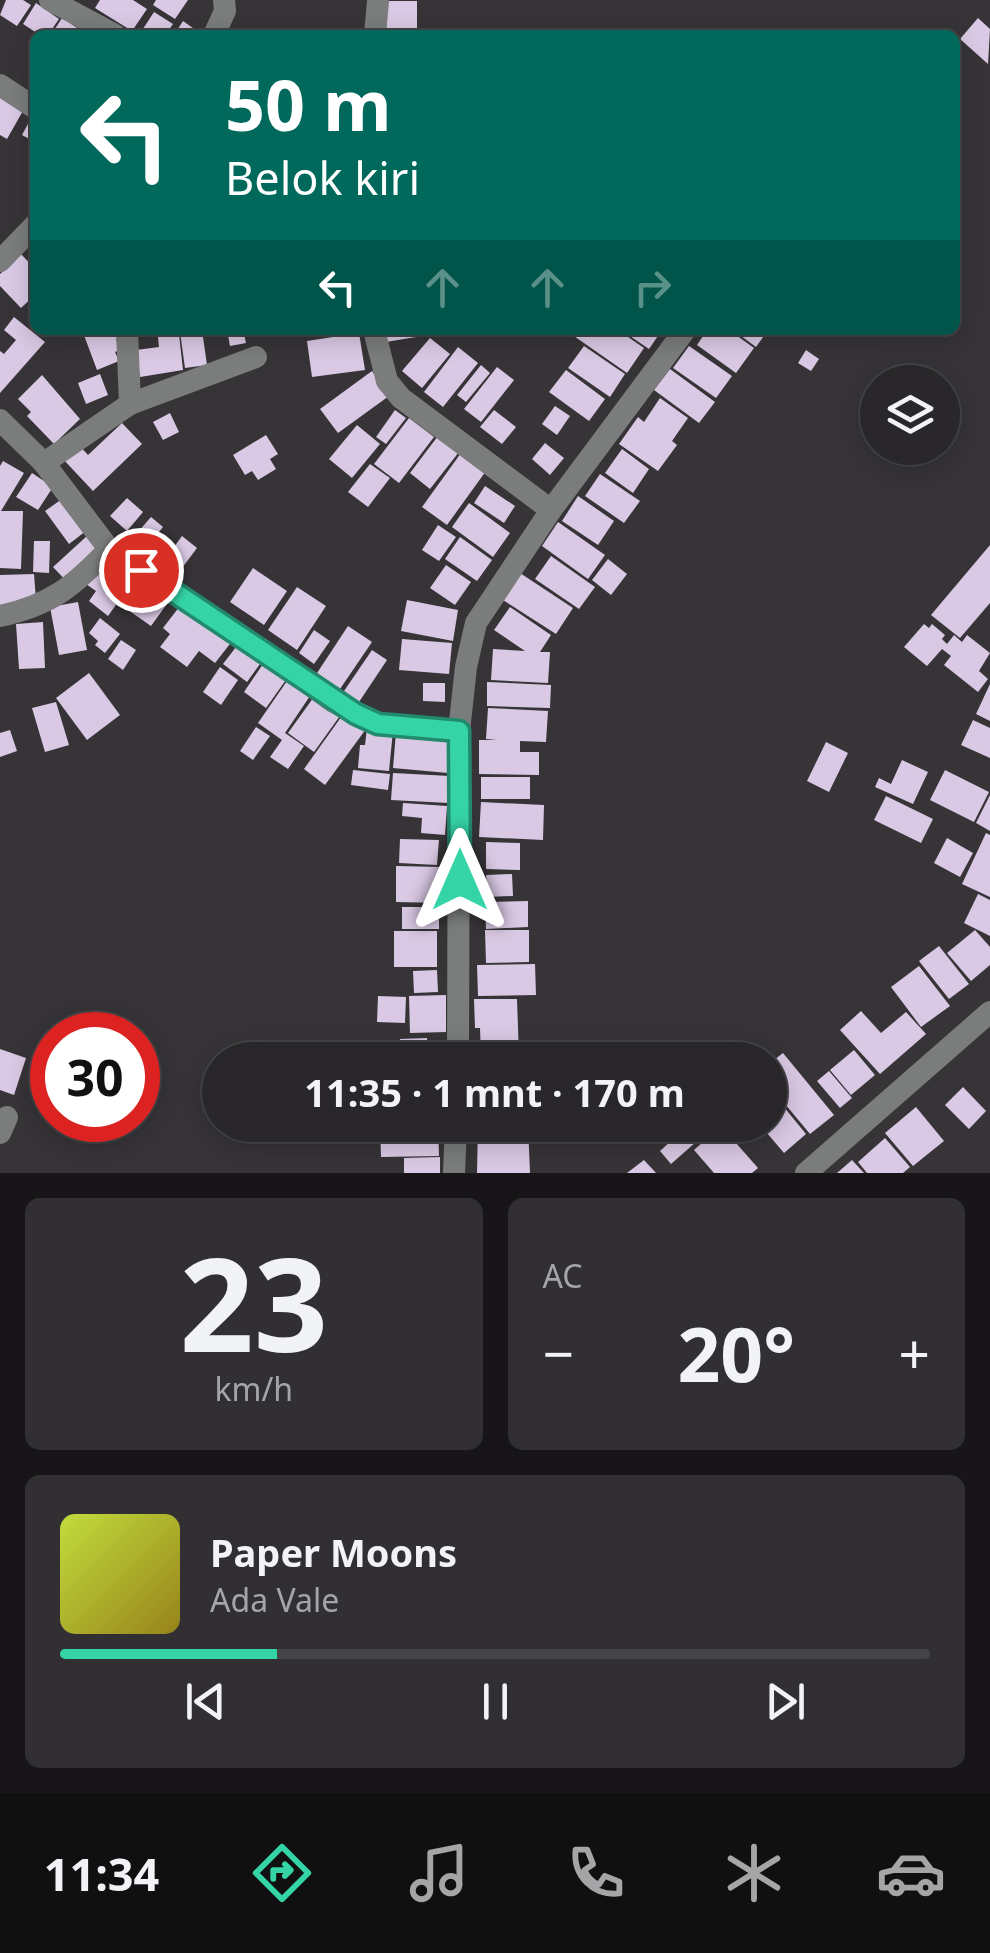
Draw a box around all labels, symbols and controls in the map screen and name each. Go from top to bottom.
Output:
text: 50 m [225,56,392,152]
icon: left [60,70,190,200]
text: Belok kiri [225,147,420,208]
icon: left [310,260,365,315]
icon: ahead [415,260,470,315]
icon: ahead [520,260,575,315]
icon: right [625,260,680,315]
map controls [860,365,960,465]
button: layers [860,365,960,465]
pin [99,528,184,613]
icon: arrive [114,543,169,598]
position arrow [408,828,512,932]
speed limit sign: 30 [30,1012,160,1142]
text: 11:35 · 1 mnt · 170 m [304,1066,685,1118]
text: 23 [179,1213,328,1390]
text: AC [543,1254,583,1297]
text: 20° [677,1302,795,1404]
text: − [543,1315,574,1390]
text: + [899,1315,930,1390]
text: km/h [214,1367,293,1410]
text: Paper Moons [210,1526,457,1578]
text: Ada Vale [210,1578,339,1621]
icon: previous [178,1674,233,1729]
icon: pause [468,1674,523,1729]
icon: next [758,1674,813,1729]
icon: directions [247,1838,317,1908]
icon: music [404,1838,474,1908]
icon: phone [561,1838,631,1908]
icon: climate [719,1838,789,1908]
icon: car [876,1838,946,1908]
text: 11:34 [44,1843,159,1904]

